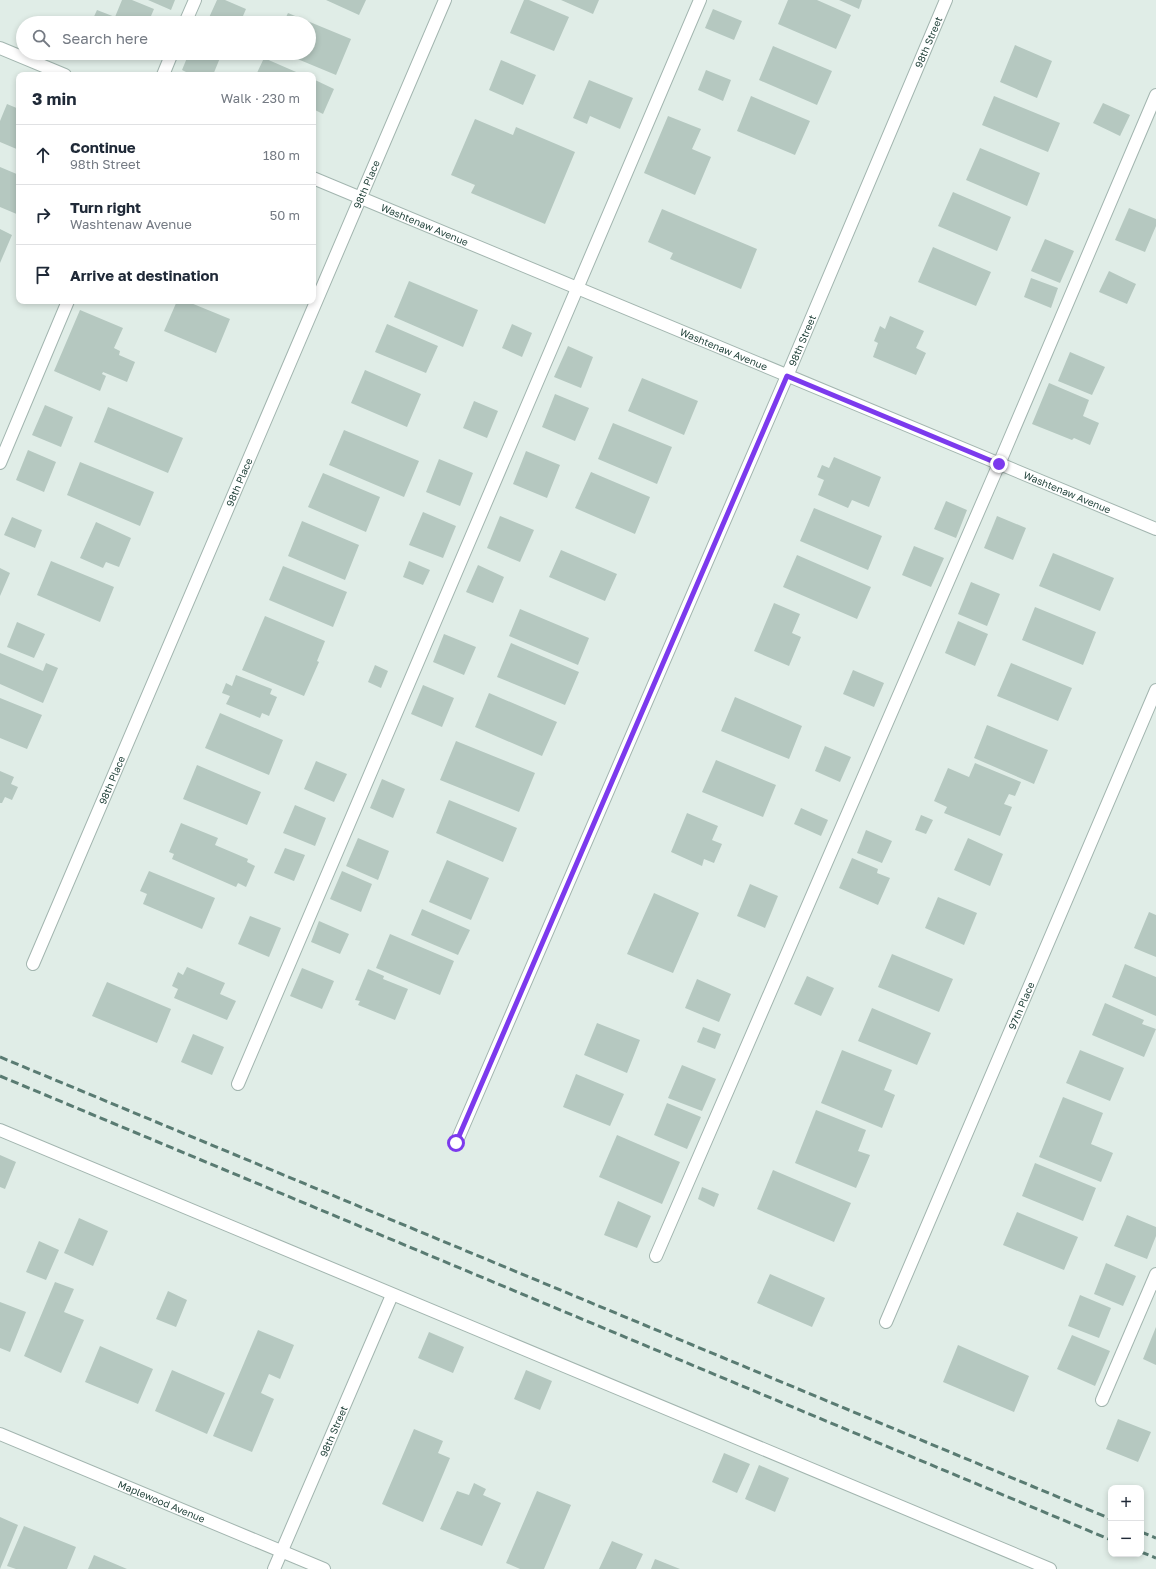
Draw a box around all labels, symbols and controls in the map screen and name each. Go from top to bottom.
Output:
street label: 98th Street [912,15,944,69]
search box [16,16,316,60]
icon: search [30,27,52,49]
text: Search here [62,29,148,47]
text: 3 min [32,88,76,109]
text: Walk · 230 m [221,90,300,106]
text: Continue [70,138,136,156]
icon: ahead [32,144,54,166]
text: 180 m [263,147,300,163]
text: 98th Street [70,156,141,172]
street label: 98th Place [351,158,382,210]
text: Turn right [70,198,141,216]
street label: Washtenaw Avenue [379,201,470,248]
icon: right [32,204,54,226]
text: 50 m [270,207,300,223]
text: Washtenaw Avenue [70,216,192,232]
icon: arrive [32,264,54,286]
text: Arrive at destination [70,266,219,284]
street label: 98th Street [786,313,818,368]
street label: Washtenaw Avenue [678,325,770,373]
route end [990,455,1008,473]
street label: 98th Place [223,456,255,508]
street label: Washtenaw Avenue [1022,468,1113,516]
street label: 98th Place [96,754,127,806]
street label: 97th Place [1006,980,1037,1031]
route start [447,1134,465,1152]
street label: 98th Street [317,1404,350,1459]
street label: Maplewood Avenue [116,1478,207,1525]
map controls [1108,1485,1144,1557]
button: + [1108,1485,1144,1521]
button: − [1108,1521,1144,1557]

